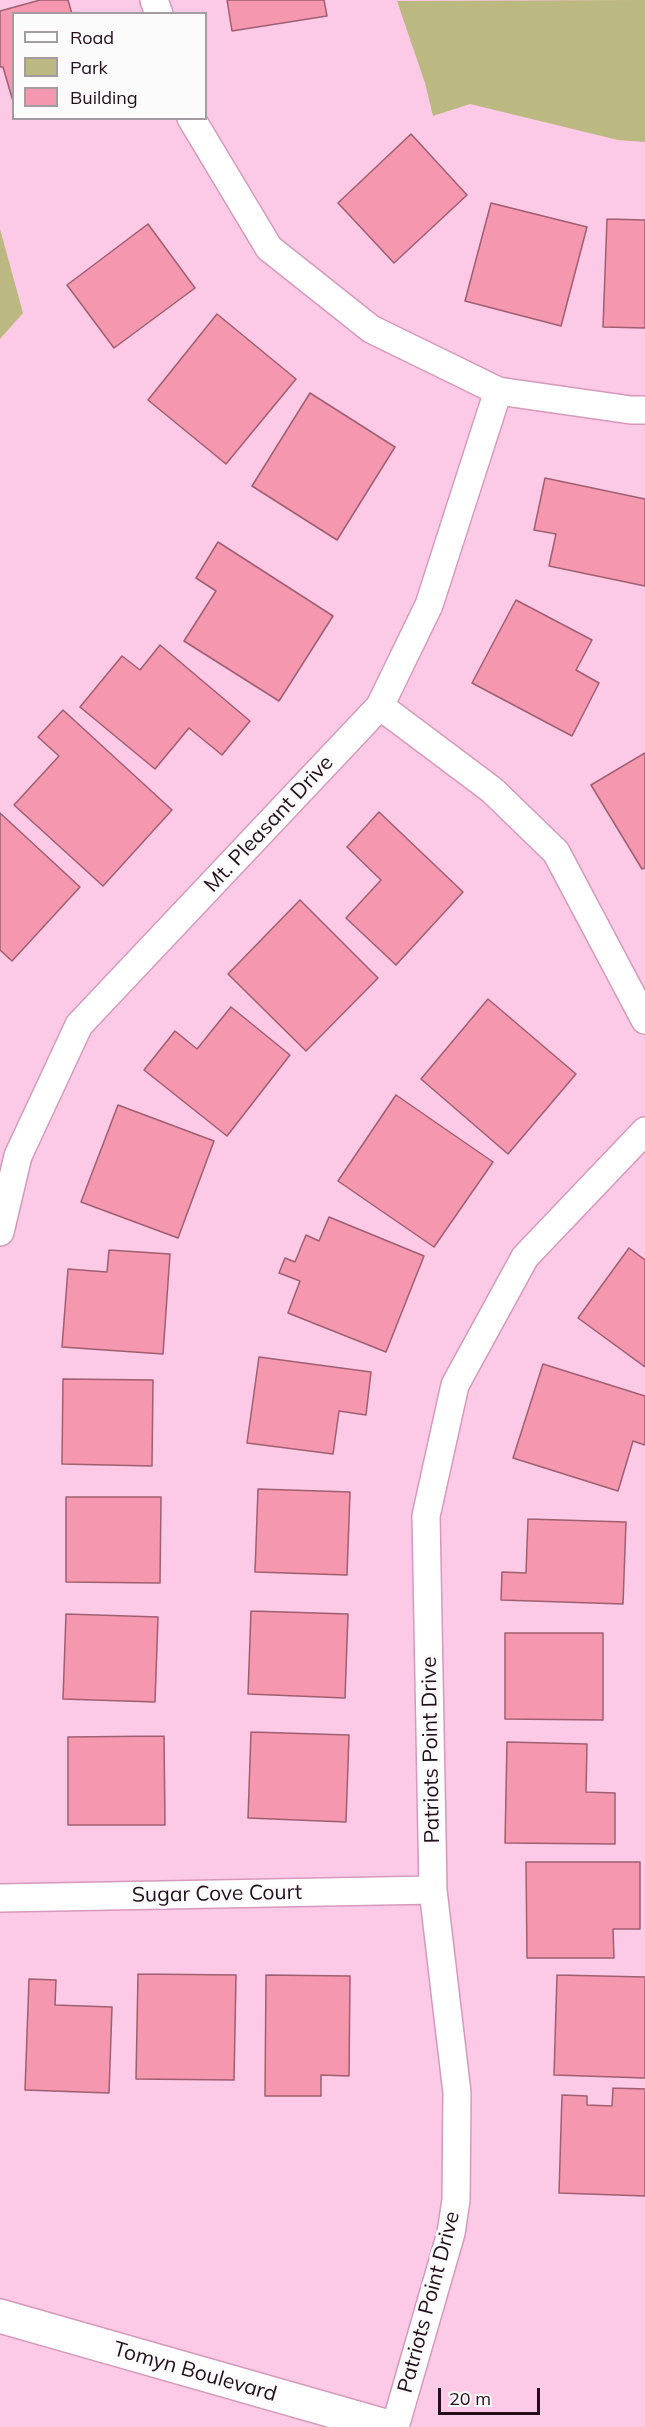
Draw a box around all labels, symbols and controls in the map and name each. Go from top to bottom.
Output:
legend [12,12,207,120]
text: Road [70,26,114,49]
text: Park [70,56,108,79]
text: Building [70,86,138,109]
street label: Mt. Pleasant Drive [199,750,339,898]
street label: Patriots Point Drive [417,1656,445,1844]
street label: Sugar Cove Court [132,1880,302,1908]
street label: Patriots Point Drive [393,2208,465,2396]
street label: Tomyn Boulevard [110,2337,280,2407]
scale bar [441,2376,543,2414]
text: 20 m [449,2387,491,2410]

